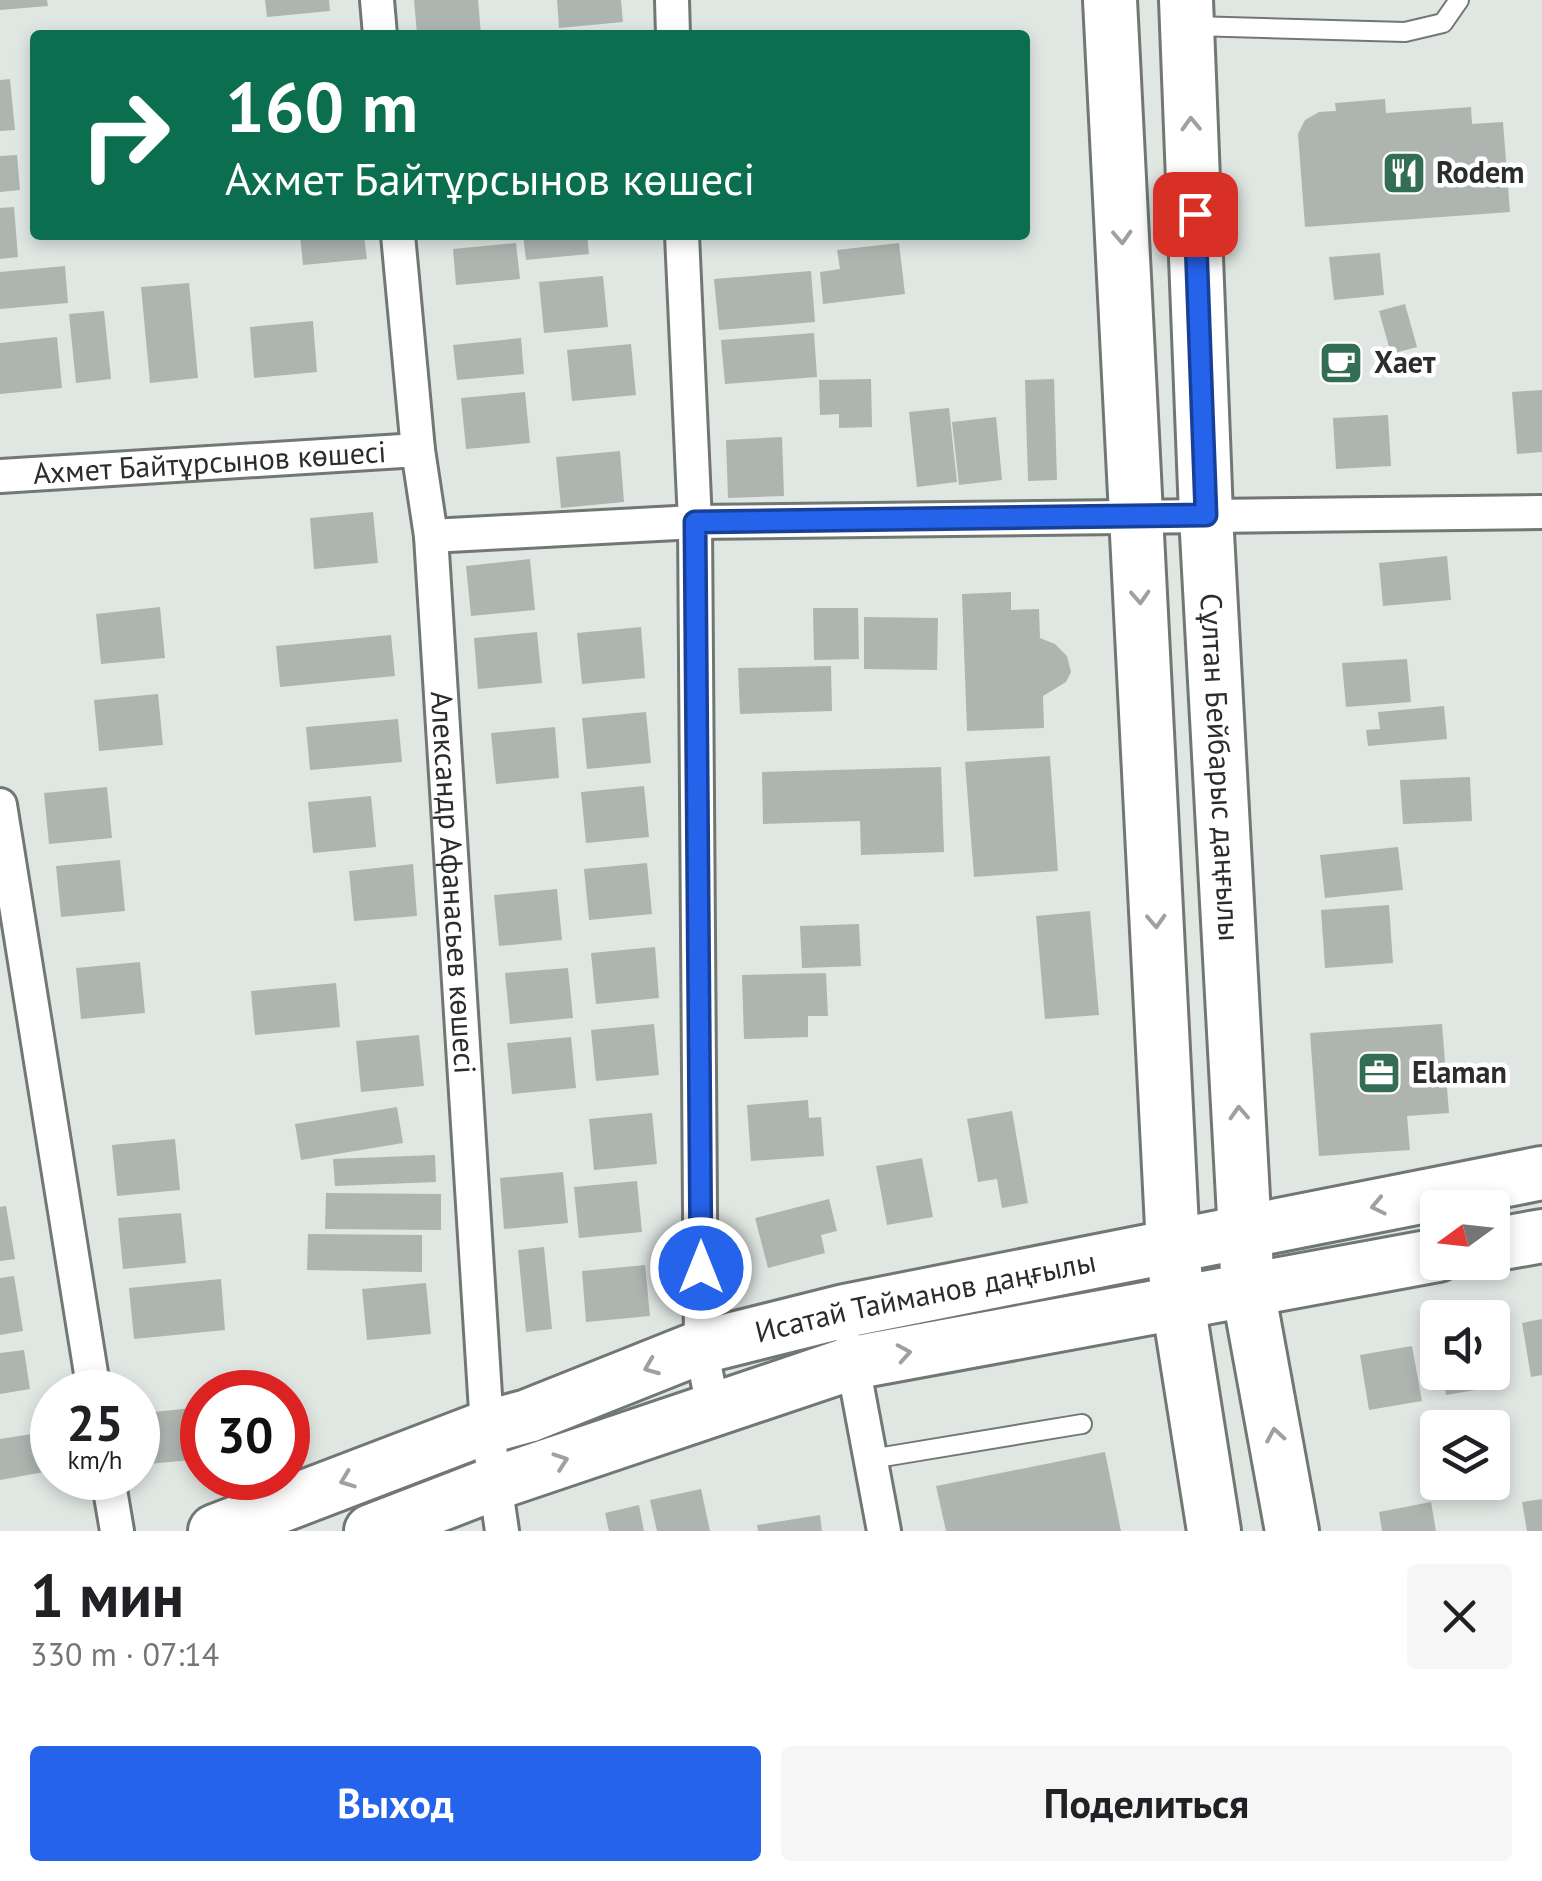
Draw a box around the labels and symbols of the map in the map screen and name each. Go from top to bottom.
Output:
one-way arrow [1181,115,1202,131]
restaurant icon: Rodem [1381,150,1427,196]
place label: Rodem [1436,152,1524,191]
pin [1153,172,1238,257]
one-way arrow [1111,230,1132,246]
cafe icon: Хает [1318,340,1364,386]
place label: Хает [1374,342,1436,381]
street label: Ахмет Байтұрсынов көшесі [32,431,387,492]
one-way arrow [1129,589,1150,605]
street label: Сұлтан Бейбарыс даңғылы [1192,592,1250,942]
street label: Александр Афанасьев көшесі [423,690,486,1075]
one-way arrow [1145,914,1166,930]
office icon: Elaman [1356,1050,1402,1096]
place label: Elaman [1412,1052,1507,1091]
one-way arrow [1229,1104,1250,1120]
north arrow [1420,1190,1510,1280]
one-way arrow [1370,1195,1387,1216]
position arrow [649,1216,753,1320]
street label: Исатай Тайманов даңғылы [751,1241,1099,1351]
one-way arrow [895,1343,912,1364]
one-way arrow [644,1355,661,1375]
speed limit sign: 30 [180,1370,310,1500]
one-way arrow [1265,1427,1286,1443]
one-way arrow [551,1452,568,1473]
one-way arrow [339,1468,357,1488]

